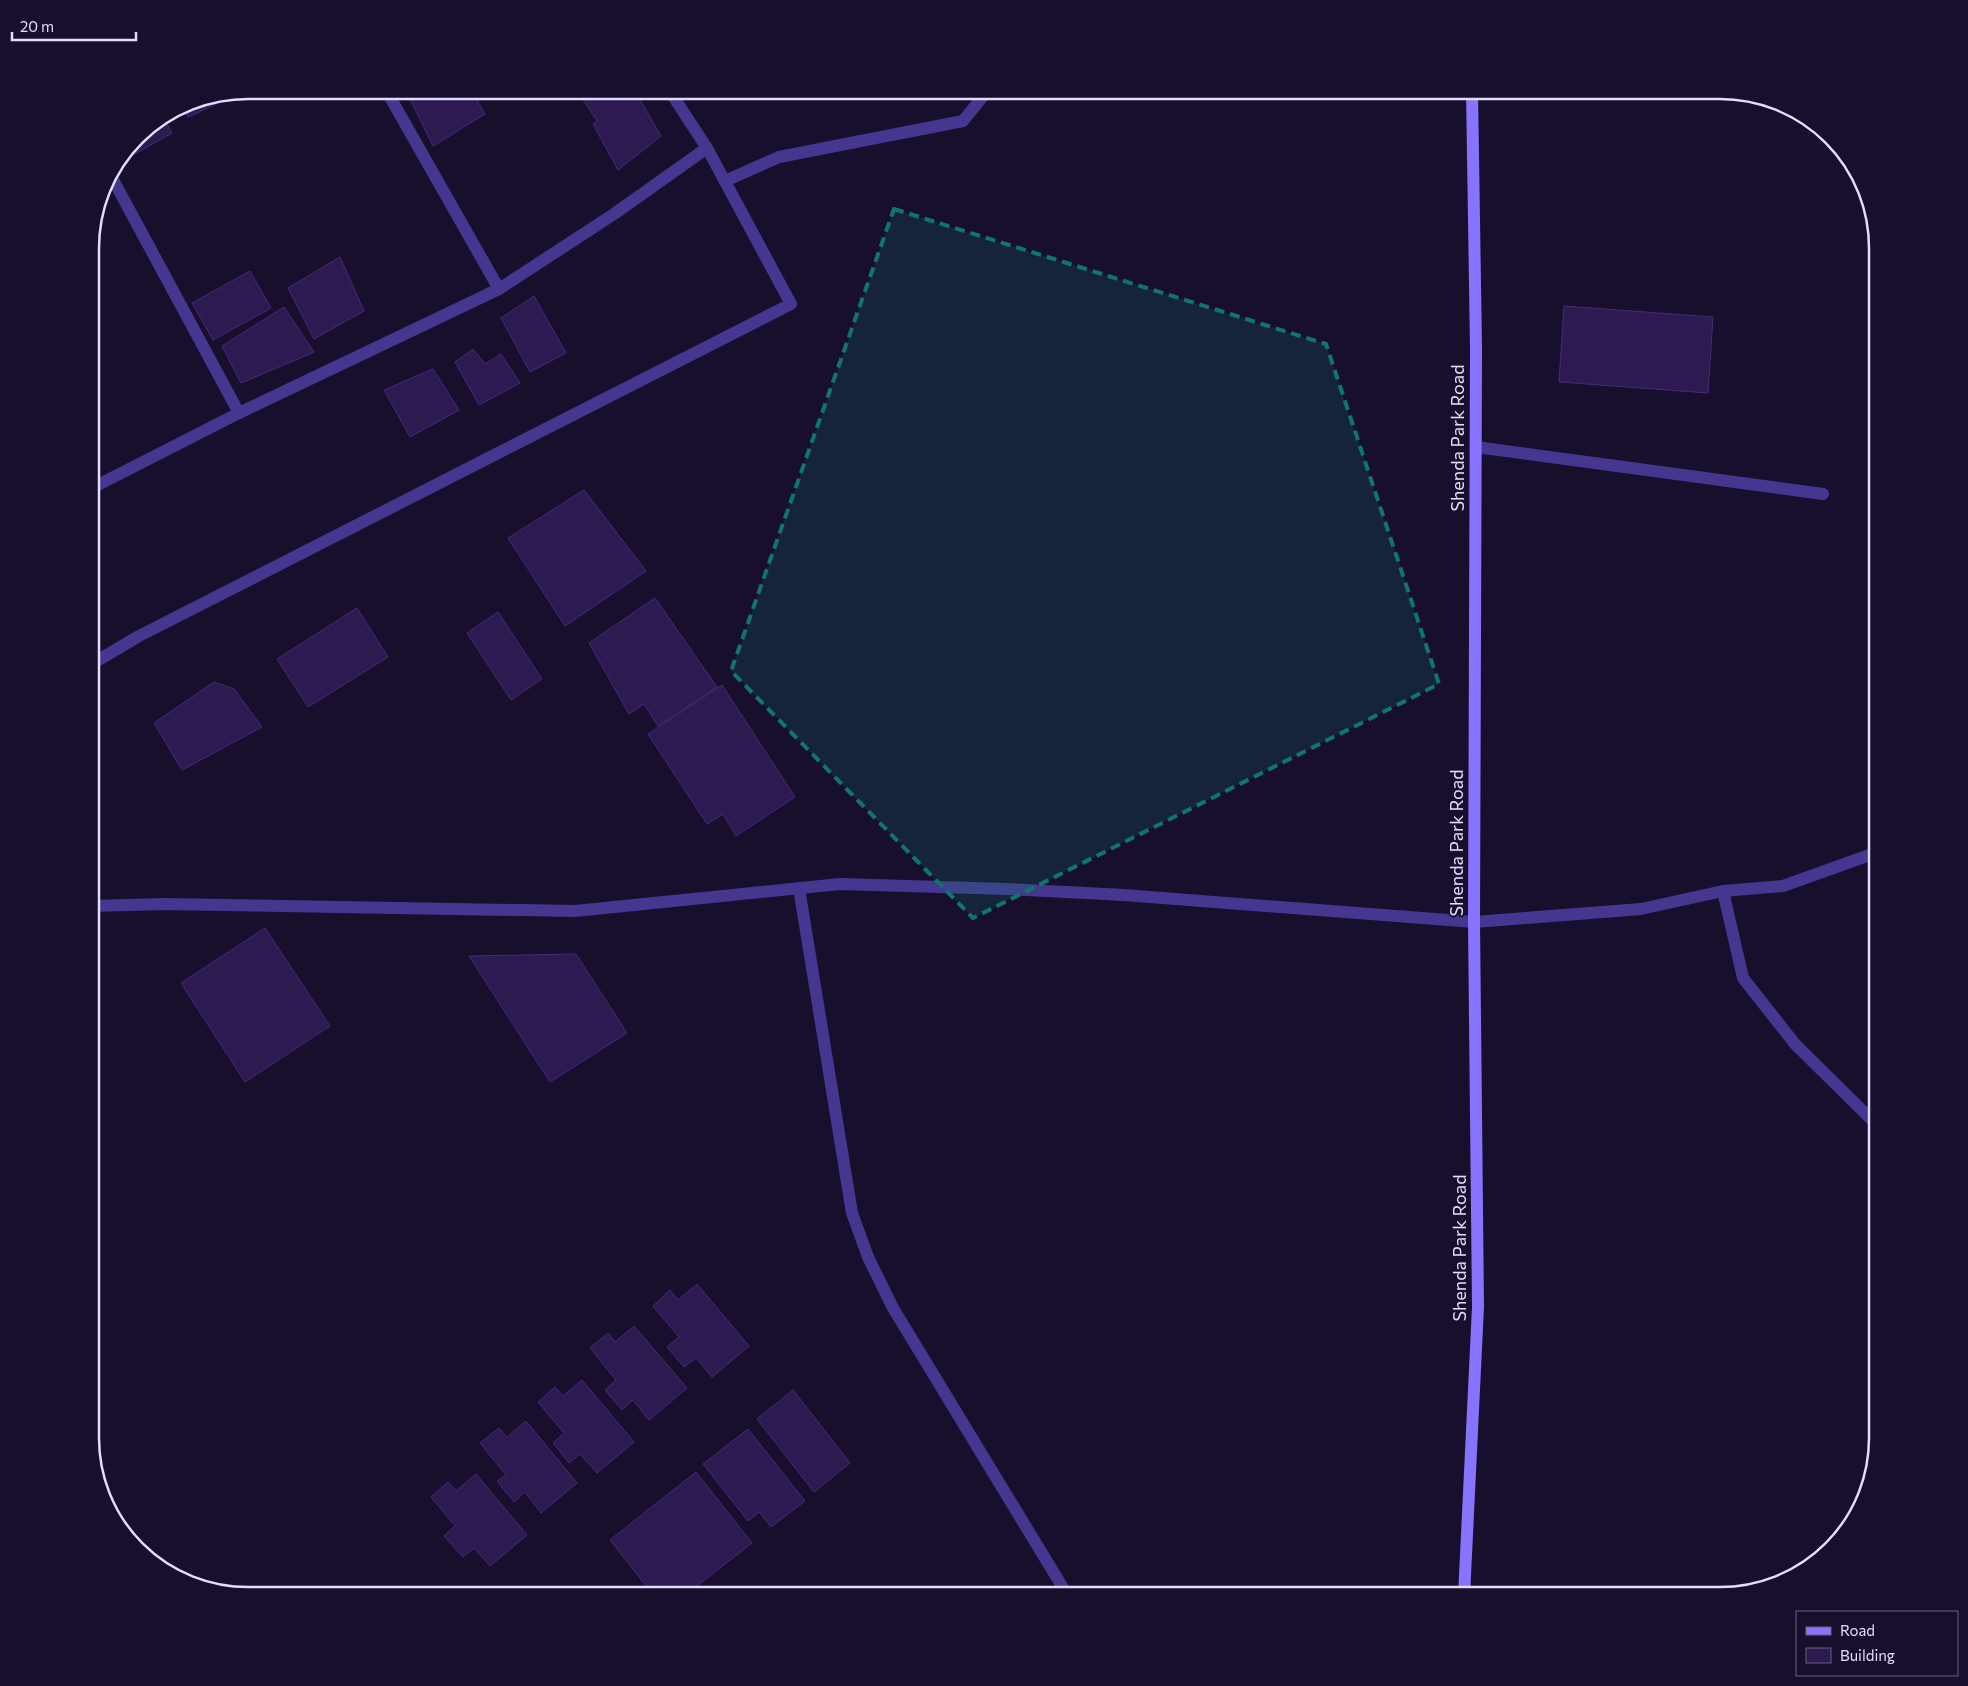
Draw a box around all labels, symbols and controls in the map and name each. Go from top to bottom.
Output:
scale bar [12,10,136,42]
text: 20 m [20,17,54,35]
street label: Shenda Park Road [1446,364,1468,512]
street label: Shenda Park Road [1445,769,1467,917]
street label: Shenda Park Road [1448,1174,1470,1322]
legend [1796,1611,1958,1676]
text: Road [1840,1621,1875,1639]
text: Building [1840,1646,1895,1664]

